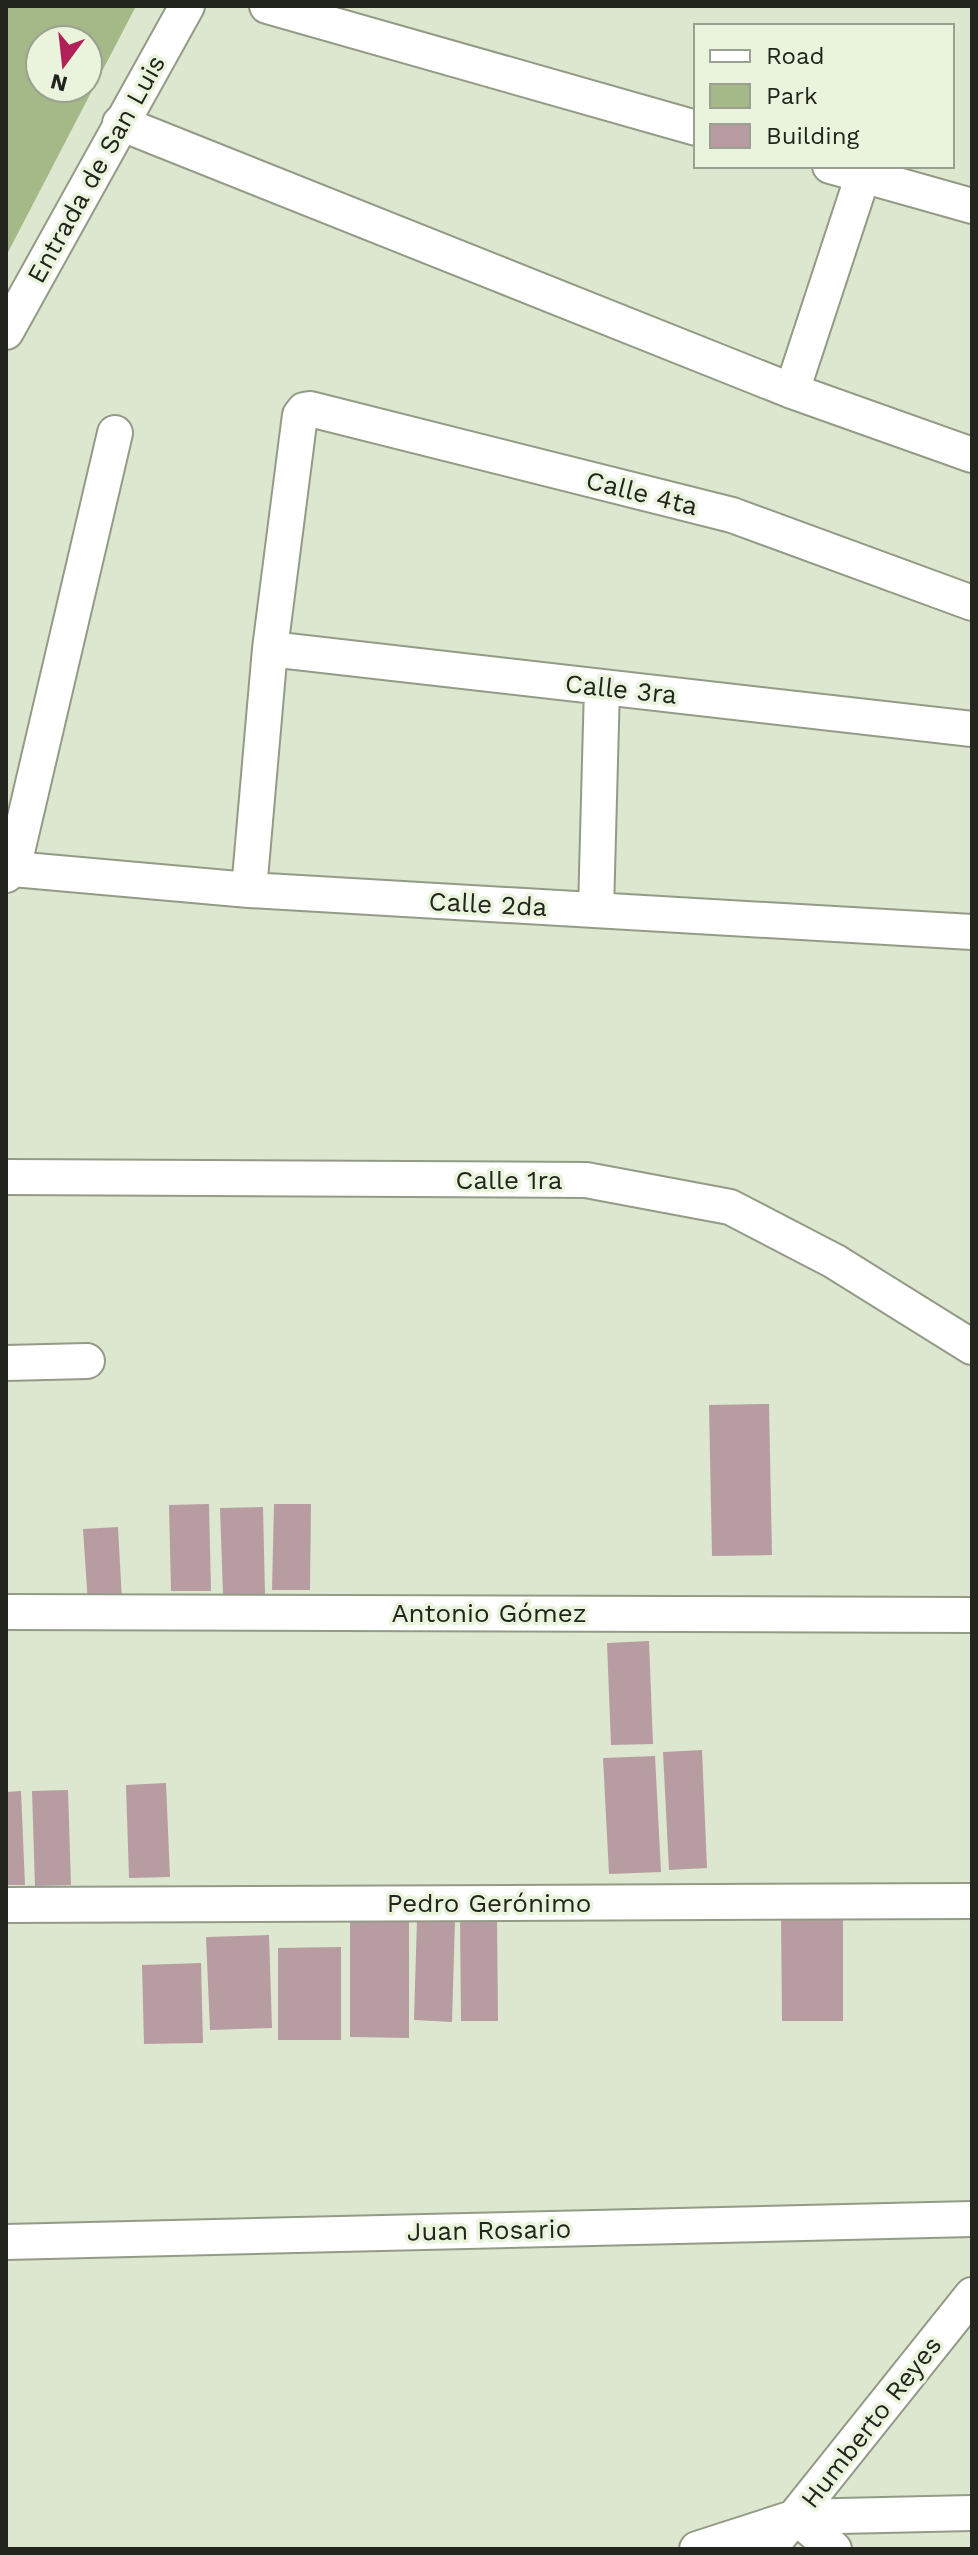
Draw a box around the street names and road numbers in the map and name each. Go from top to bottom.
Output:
street label: Entrada de San Luis [21,50,171,288]
street label: Calle 4ta [583,465,701,521]
street label: Calle 3ra [564,668,679,710]
street label: Calle 2da [428,886,548,922]
street label: Calle 1ra [456,1165,563,1195]
street label: Antonio Gómez [391,1598,587,1628]
street label: Pedro Gerónimo [387,1888,591,1918]
street label: Juan Rosario [407,2214,571,2246]
street label: Humberto Reyes [795,2330,947,2514]

